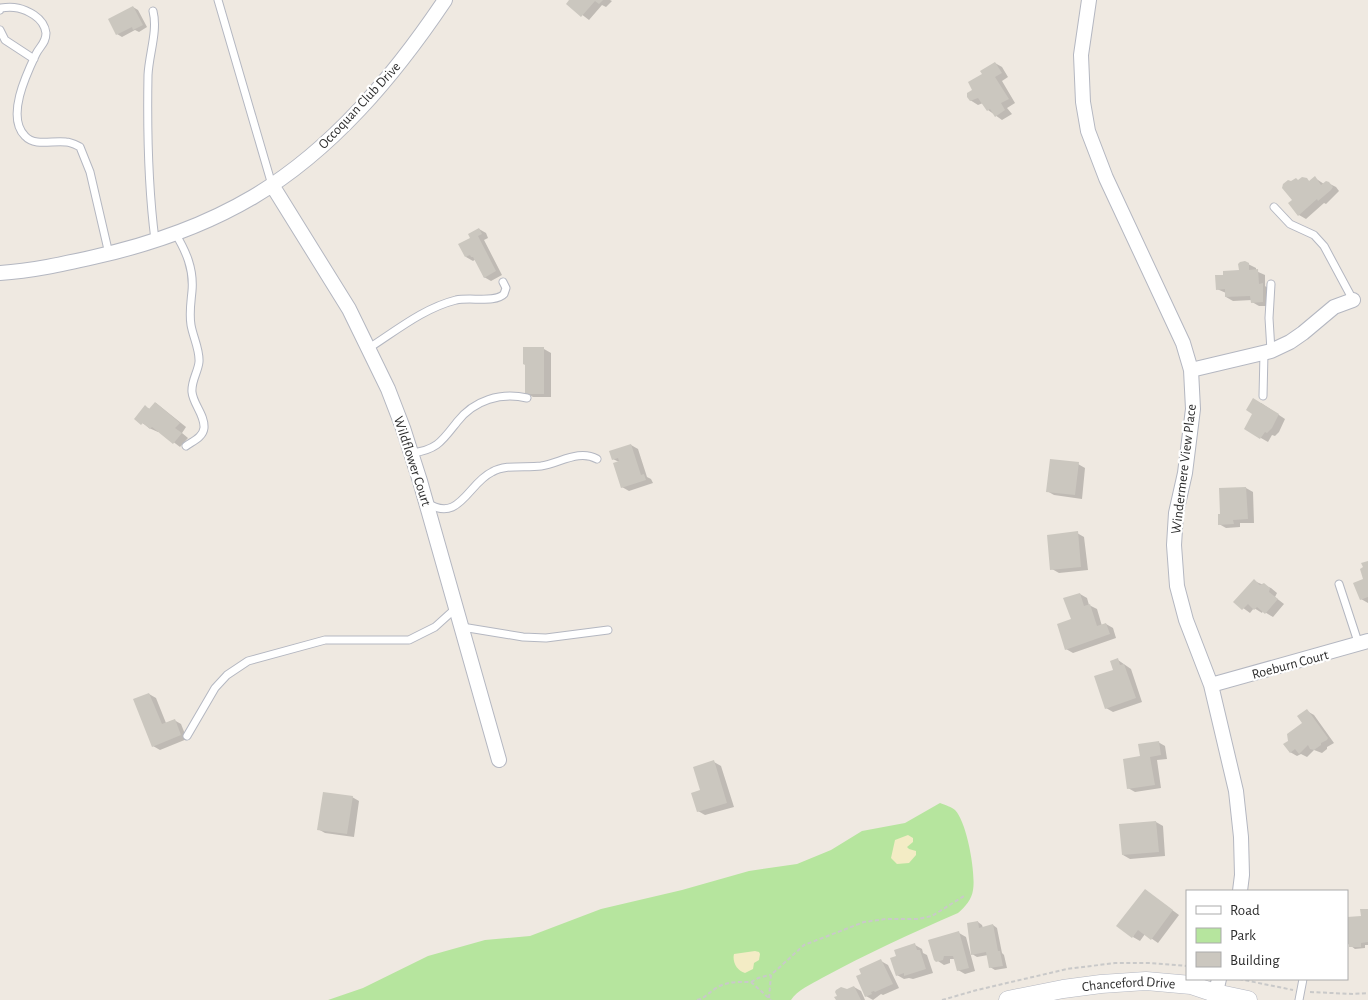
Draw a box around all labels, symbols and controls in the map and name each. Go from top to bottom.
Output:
street label: Occoquan Club Drive [316,60,403,152]
street label: Windermere View Place [1169,403,1199,535]
street label: Wildflower Court [391,415,433,509]
street label: Roeburn Court [1250,648,1331,682]
legend [1186,890,1348,980]
text: Road [1230,903,1260,918]
text: Park [1230,928,1256,943]
text: Building [1230,953,1280,968]
street label: Chanceford Drive [1081,975,1176,994]

